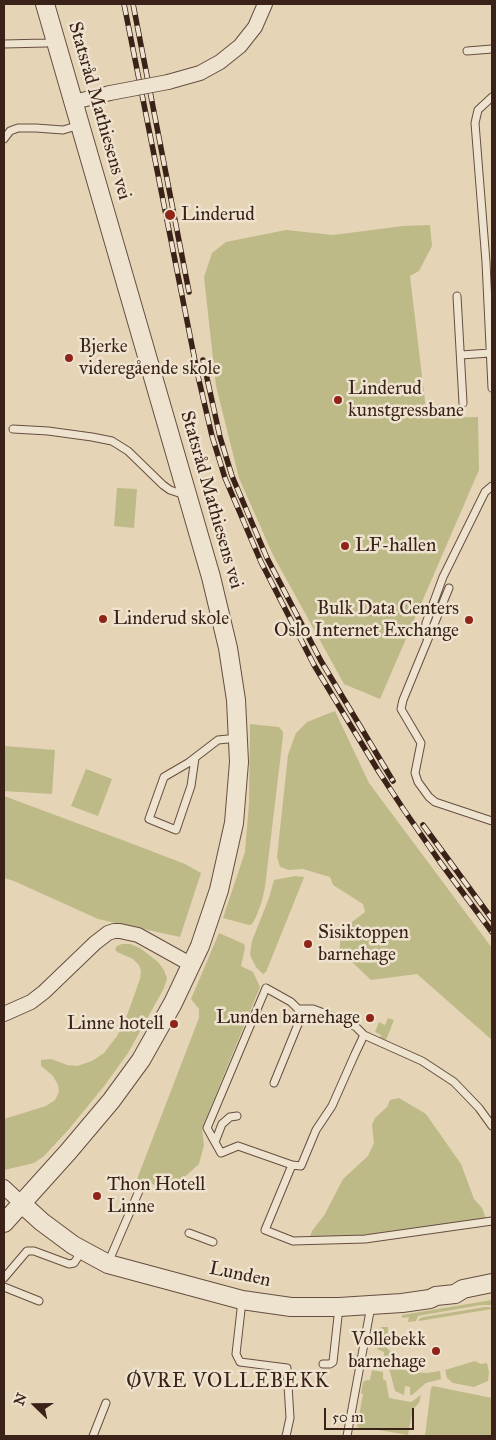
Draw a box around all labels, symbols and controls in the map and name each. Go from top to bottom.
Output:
street label: Statsråd Mathiesens vei [63,19,135,203]
place label: Linderud [181,204,255,226]
marker: Linderud [163,208,177,222]
place label: Bjerke videregående skole [79,336,220,380]
marker: Bjerke videregående skole [63,352,75,364]
place label: Linderud kunstgressbane [348,378,464,422]
marker: Linderud kunstgressbane [332,394,344,406]
street label: Statsråd Mathiesens vei [175,408,247,592]
place label: LF-hallen [355,535,436,557]
marker: LF-hallen [339,540,351,552]
place label: Bulk Data Centers Oslo Internet Exchange [274,598,459,642]
place label: Linderud skole [113,608,229,630]
marker: Linderud skole [97,613,109,625]
marker: Bulk Data Centers Oslo Internet Exchange [463,614,475,626]
place label: Sisiktoppen barnehage [318,922,409,966]
marker: Sisiktoppen barnehage [302,938,314,950]
place label: Lunden barnehage [216,1007,360,1029]
marker: Lunden barnehage [364,1012,376,1024]
place label: Linne hotell [67,1013,164,1035]
marker: Linne hotell [168,1018,180,1030]
place label: Thon Hotell Linne [107,1174,205,1218]
marker: Thon Hotell Linne [91,1190,103,1202]
street label: Lunden [207,1257,273,1293]
place label: Vollebekk barnehage [348,1329,426,1373]
marker: Vollebekk barnehage [430,1345,442,1357]
district label: ØVRE VOLLEBEKK [124,1370,332,1394]
north arrow [10,1380,60,1430]
text: N [11,1391,31,1408]
scale bar [326,1398,416,1430]
text: 50 m [332,1408,364,1426]

